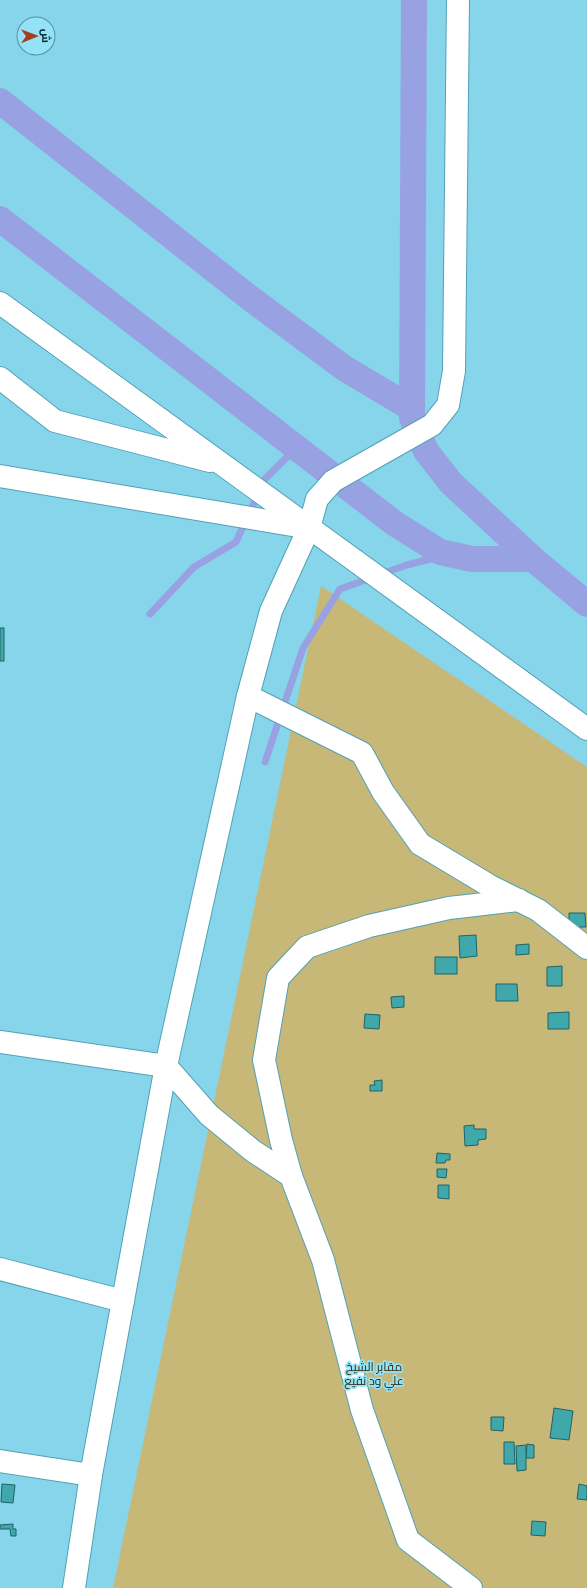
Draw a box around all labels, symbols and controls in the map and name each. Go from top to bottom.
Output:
north arrow [16,16,56,56]
text: ش [38,29,54,43]
park label: مقابر الشيخ علي ود نفيع [344,1357,404,1391]

